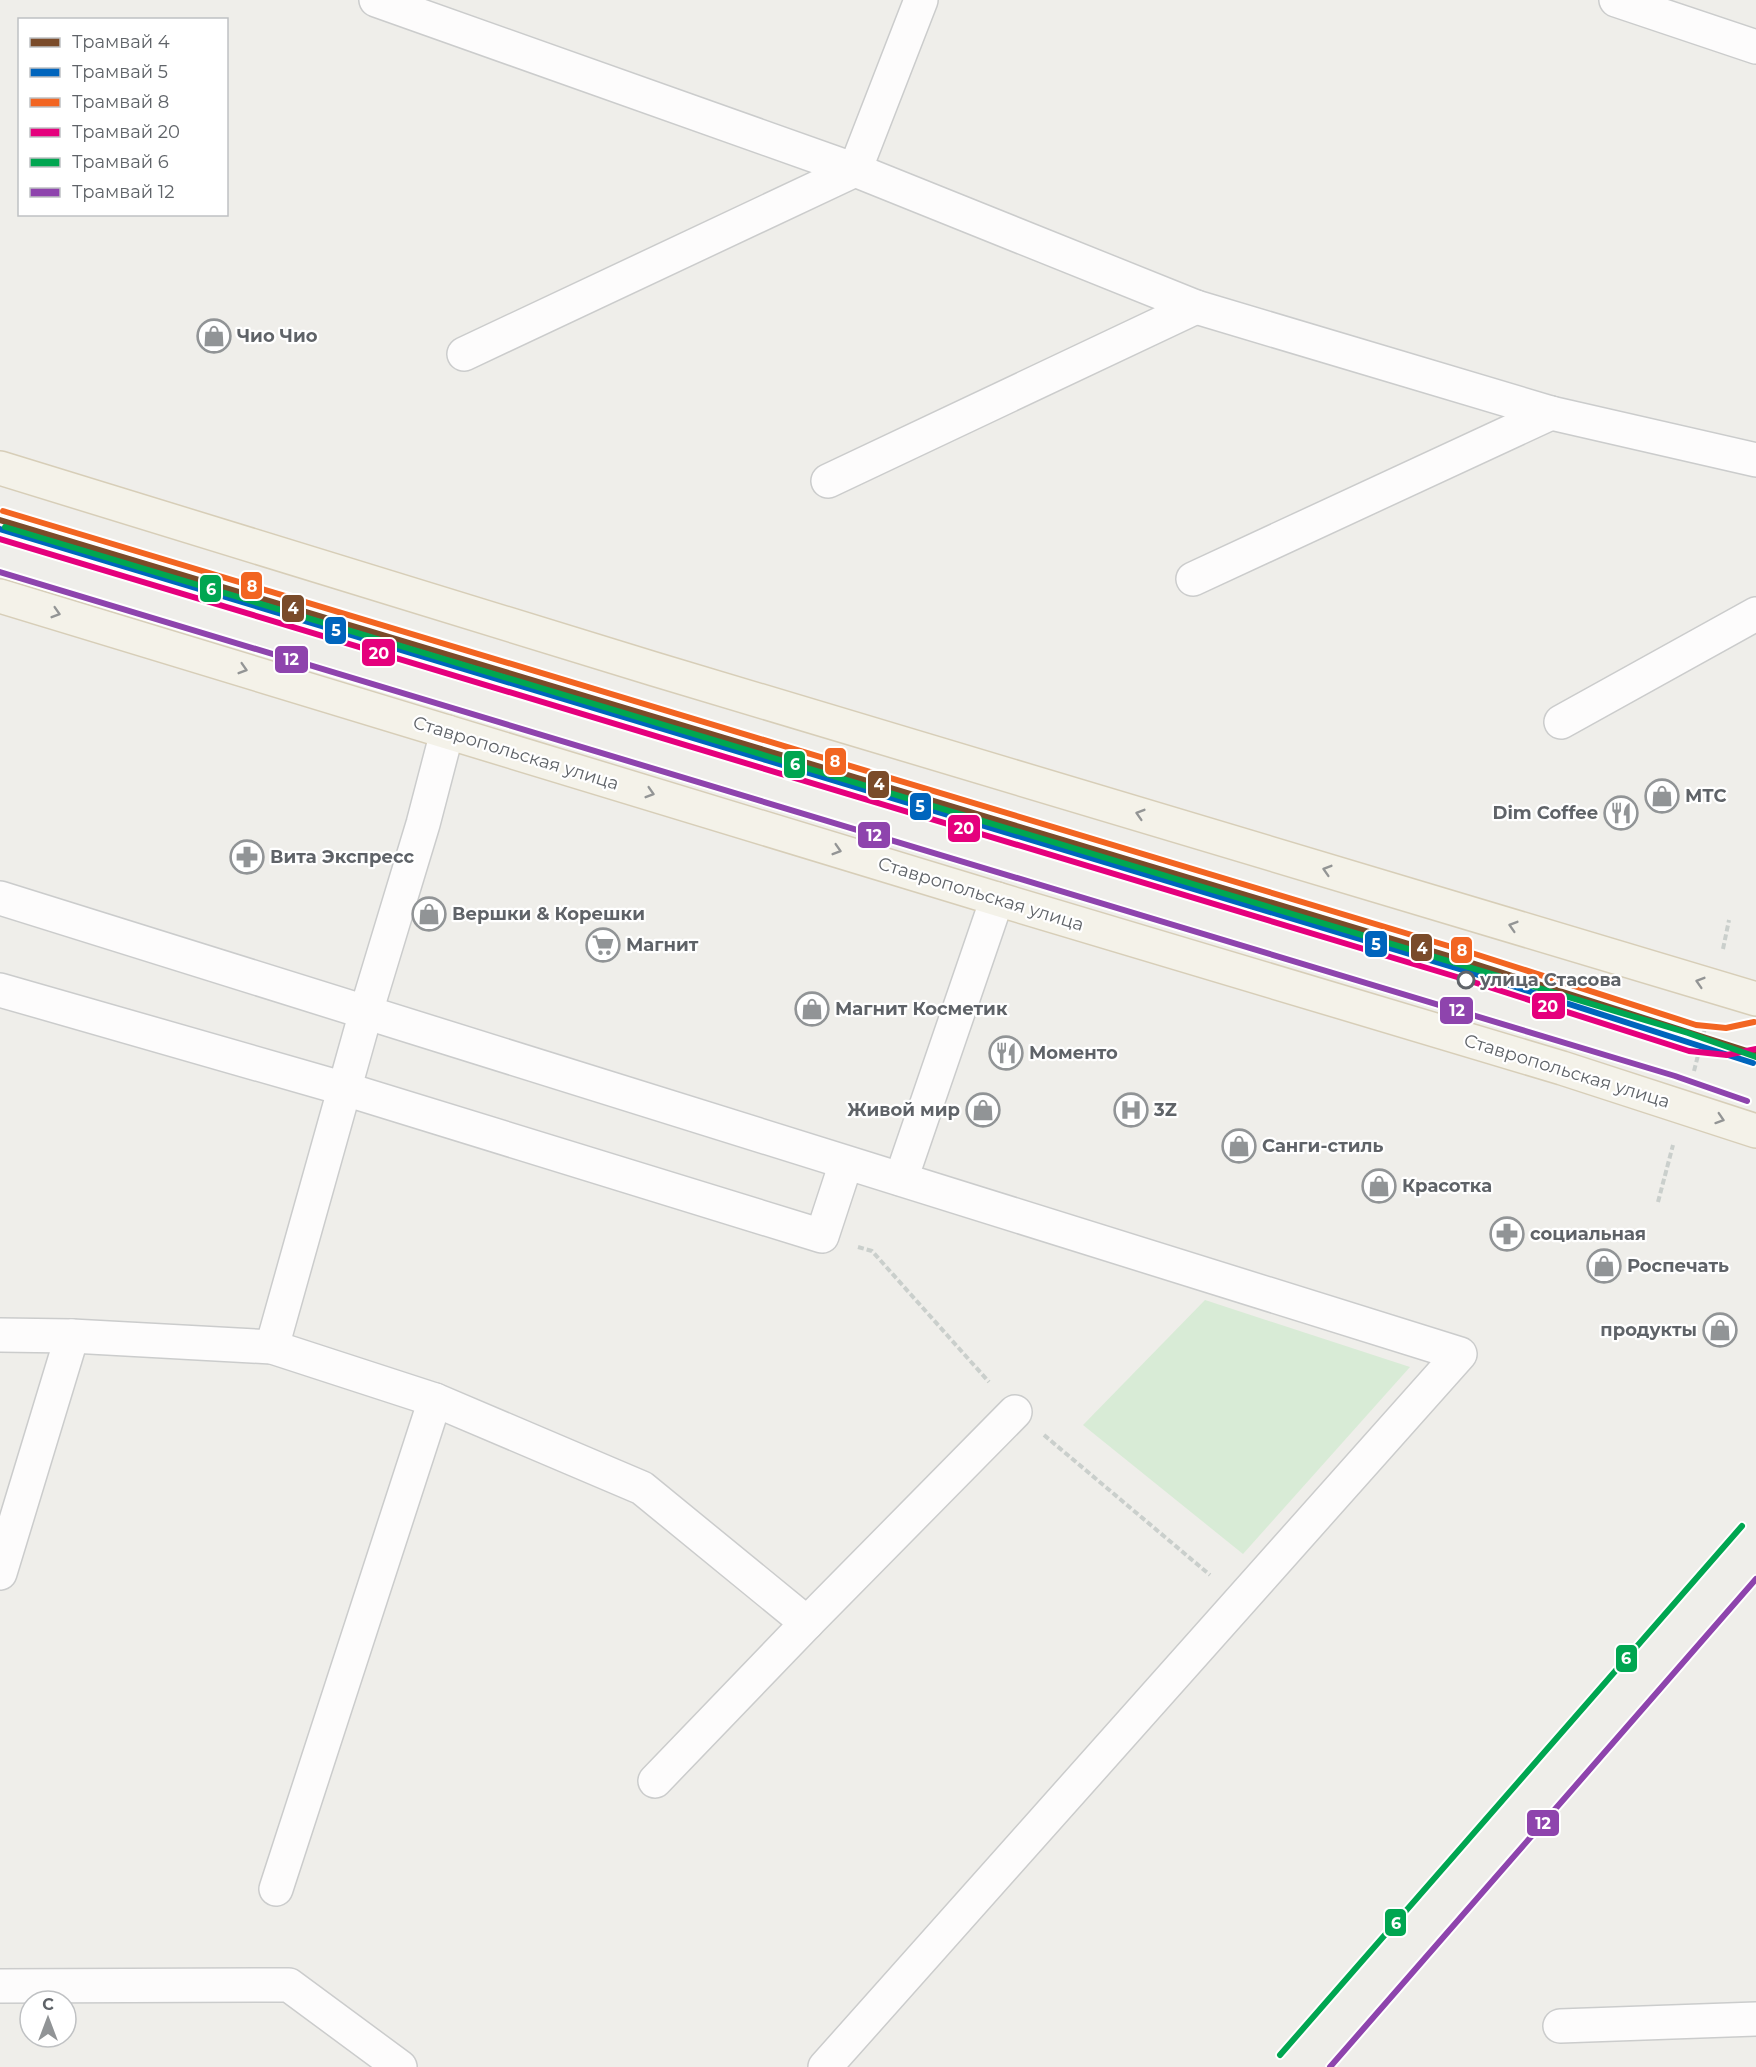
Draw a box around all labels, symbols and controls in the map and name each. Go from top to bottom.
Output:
legend [18,18,228,216]
text: Трамвай 4 [72,31,170,53]
text: Трамвай 5 [72,61,168,83]
text: Трамвай 8 [72,91,169,113]
text: Трамвай 20 [72,121,180,143]
text: Трамвай 6 [72,151,169,173]
text: Трамвай 12 [72,181,175,203]
shop icon: Чио Чио [196,318,232,354]
place label: Чио Чио [237,325,318,347]
line badge: 8 [240,571,263,600]
line badge: 6 [199,574,222,603]
text: 8 [247,577,257,596]
text: 6 [206,580,216,599]
line badge: 4 [281,594,305,623]
text: 4 [287,599,299,618]
one-way arrow [50,606,61,618]
line badge: 5 [324,616,347,645]
text: 5 [331,621,341,640]
line badge: 20 [361,638,396,667]
text: 20 [369,644,389,663]
line badge: 12 [274,645,309,674]
text: 12 [283,650,299,669]
one-way arrow [237,662,247,674]
street label: Ставропольская улица [410,711,622,795]
line badge: 8 [824,747,847,776]
line badge: 6 [783,750,806,779]
text: 8 [830,752,840,771]
text: 6 [790,755,800,774]
line badge: 4 [867,770,890,799]
text: 4 [873,775,885,794]
shop icon: МТС [1644,778,1680,814]
place label: МТС [1685,785,1727,807]
one-way arrow [644,786,655,799]
line badge: 5 [909,792,932,821]
restaurant icon: Dim Coffee [1603,795,1639,831]
text: 5 [915,797,925,816]
place label: Dim Coffee [1493,802,1598,824]
one-way arrow [1135,809,1146,821]
line badge: 20 [947,814,981,843]
text: 20 [954,819,974,838]
line badge: 12 [857,821,891,849]
text: 12 [866,826,882,845]
pharmacy icon: Вита Экспресс [229,839,265,875]
one-way arrow [831,843,842,855]
place label: Вита Экспресс [270,846,415,868]
street label: Ставропольская улица [875,852,1087,936]
one-way arrow [1322,865,1333,877]
shop icon: Вершки & Корешки [411,896,447,932]
place label: Вершки & Корешки [452,903,645,925]
one-way arrow [1508,921,1519,933]
supermarket icon: Магнит [585,927,621,963]
line badge: 5 [1364,930,1388,958]
line badge: 4 [1410,933,1433,962]
place label: Магнит [626,934,699,956]
text: 5 [1371,935,1381,954]
line badge: 8 [1450,936,1473,964]
text: 4 [1416,939,1428,958]
text: 8 [1457,941,1467,960]
place label: улица Стасова [1479,969,1621,991]
marker: улица Стасова [1457,971,1475,989]
one-way arrow [1695,977,1706,989]
shop icon: Магнит Косметик [794,991,830,1027]
line badge: 20 [1531,992,1566,1020]
line badge: 12 [1439,996,1474,1025]
text: 20 [1538,997,1558,1016]
place label: Магнит Косметик [835,998,1008,1020]
text: 12 [1449,1001,1465,1020]
street label: Ставропольская улица [1461,1029,1673,1113]
restaurant icon: Моменто [988,1035,1024,1071]
place label: Моменто [1029,1042,1118,1064]
shop icon: Живой мир [965,1092,1001,1128]
hospital icon: 3Z [1113,1092,1149,1128]
place label: Живой мир [847,1099,960,1121]
place label: 3Z [1153,1099,1177,1121]
one-way arrow [1714,1111,1725,1124]
shop icon: Санги-стиль [1221,1128,1257,1164]
place label: Санги-стиль [1262,1135,1384,1157]
shop icon: Красотка [1361,1168,1397,1204]
place label: Красотка [1402,1175,1492,1197]
pharmacy icon: социальная [1489,1216,1525,1252]
place label: социальная [1530,1223,1646,1245]
shop icon: Роспечать [1586,1248,1622,1284]
place label: Роспечать [1627,1255,1729,1277]
shop icon: продукты [1702,1312,1738,1348]
place label: продукты [1600,1319,1697,1341]
line badge: 6 [1615,1644,1638,1673]
text: 6 [1621,1649,1631,1668]
line badge: 12 [1526,1809,1560,1837]
text: 12 [1535,1814,1551,1833]
line badge: 6 [1384,1908,1407,1937]
text: 6 [1391,1914,1401,1933]
north arrow [18,1989,78,2049]
text: С [42,1995,54,2014]

